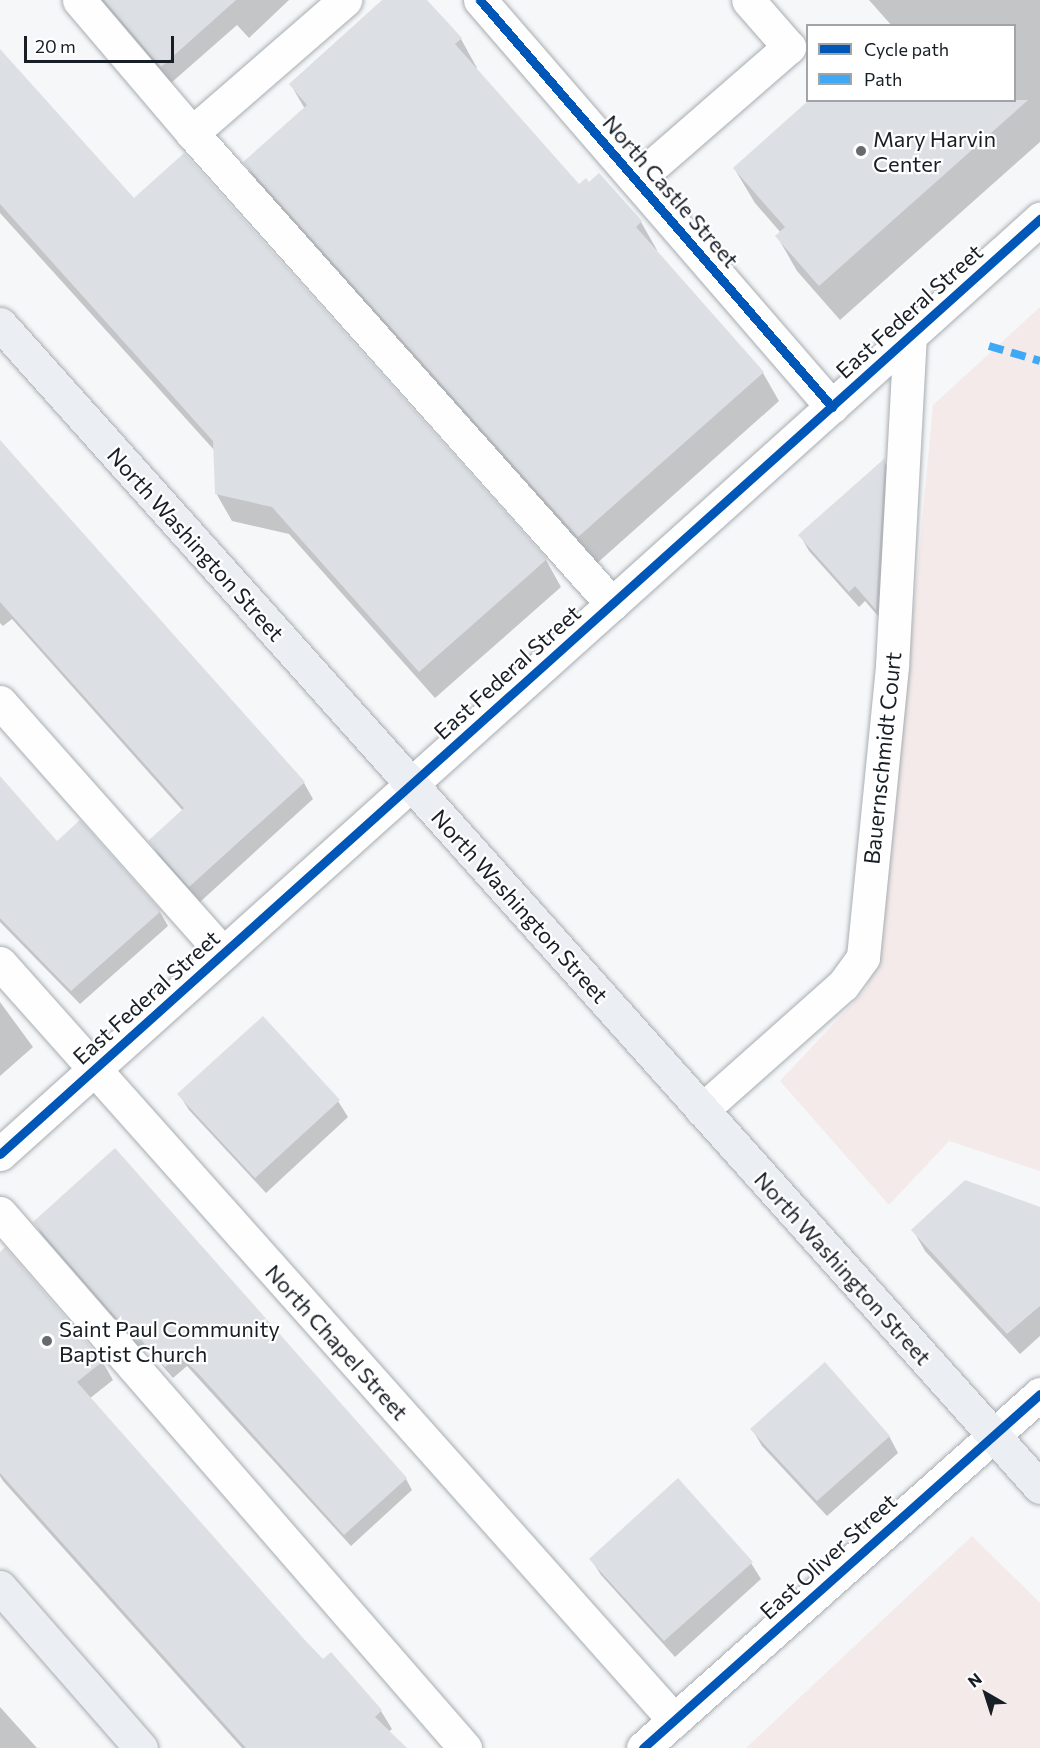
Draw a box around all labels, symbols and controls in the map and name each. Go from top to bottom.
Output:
scale bar [27,24,177,62]
legend [806,24,1016,102]
text: 20 m [35,35,76,57]
text: Cycle path [864,38,949,60]
text: Path [864,68,902,90]
street label: North Castle Street [598,109,744,273]
place label: Mary Harvin Center [873,125,996,176]
marker: Mary Harvin Center [854,144,868,158]
street label: East Federal Street [830,238,988,384]
street label: North Washington Street [102,442,290,646]
street label: East Federal Street [428,599,586,745]
street label: Bauernschmidt Court [858,650,906,866]
street label: North Washington Street [426,804,614,1008]
street label: East Federal Street [67,924,225,1070]
street label: North Washington Street [749,1166,937,1370]
street label: North Chapel Street [260,1259,414,1425]
place label: Saint Paul Community Baptist Church [59,1315,280,1366]
marker: Saint Paul Community Baptist Church [40,1334,54,1348]
street label: East Oliver Street [754,1488,902,1624]
north arrow [956,1664,1016,1724]
text: N [964,1668,985,1691]

